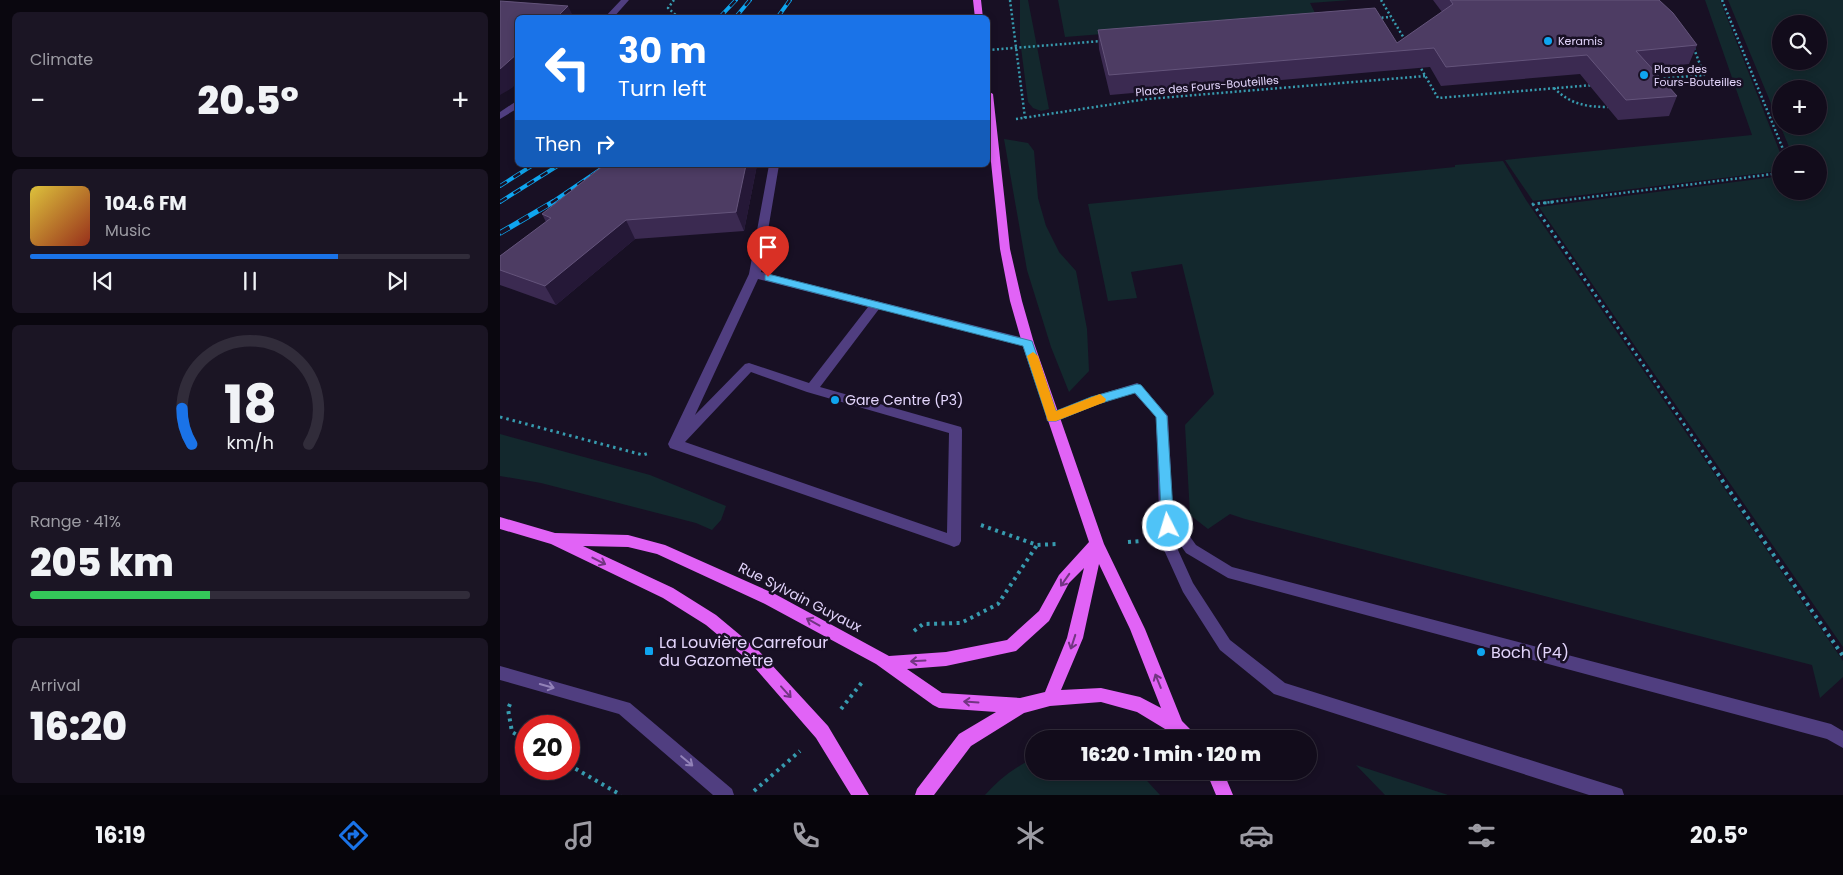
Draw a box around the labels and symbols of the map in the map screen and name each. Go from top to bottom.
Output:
place label: Keramis [1558,33,1603,49]
marker: Keramis [1542,35,1554,47]
place label: Place des Fours-Bouteilles [1654,61,1742,90]
marker: Place des Fours-Bouteilles [1638,69,1650,81]
street label: Place des Fours-Bouteilles [1135,72,1280,100]
pin [747,226,789,277]
place label: Gare Centre (P3) [845,390,963,410]
marker: Gare Centre (P3) [829,394,841,406]
position arrow [1141,499,1193,551]
one-way arrow [591,557,606,566]
street label: Rue Sylvain Guyaux [735,557,865,637]
one-way arrow [1060,573,1070,587]
one-way arrow [807,617,821,627]
place label: La Louvière Carrefour du Gazomètre [659,631,828,672]
one-way arrow [1068,634,1077,649]
place label: Boch (P4) [1491,641,1569,664]
marker: La Louvière Carrefour du Gazomètre [643,645,655,657]
marker: Boch (P4) [1475,646,1487,658]
one-way arrow [911,656,927,665]
one-way arrow [1152,674,1162,689]
one-way arrow [538,682,554,691]
one-way arrow [780,685,792,698]
one-way arrow [963,698,979,707]
speed limit sign: 20 [515,715,580,780]
one-way arrow [680,755,693,766]

